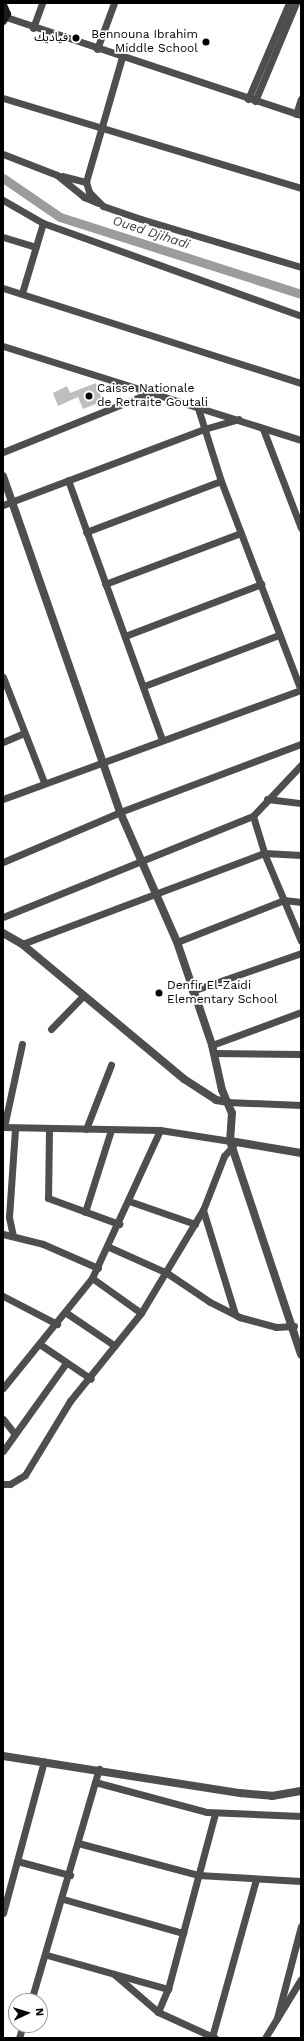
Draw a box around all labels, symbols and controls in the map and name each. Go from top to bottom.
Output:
place label: Bennouna Ibrahim Middle School [91,28,198,56]
place label: فياديك [34,31,68,45]
marker: فياديك [71,33,81,43]
marker: Bennouna Ibrahim Middle School [201,37,211,47]
water label: Oued Djihadi [111,213,191,253]
place label: Caisse Nationale de Retraite Goutali [97,382,208,410]
marker: Caisse Nationale de Retraite Goutali [84,391,94,401]
place label: Denfir El-Zaidi Elementary School [167,979,278,1007]
marker: Denfir El-Zaidi Elementary School [154,988,164,998]
north arrow [8,1993,48,2033]
text: N [33,2008,46,2017]

